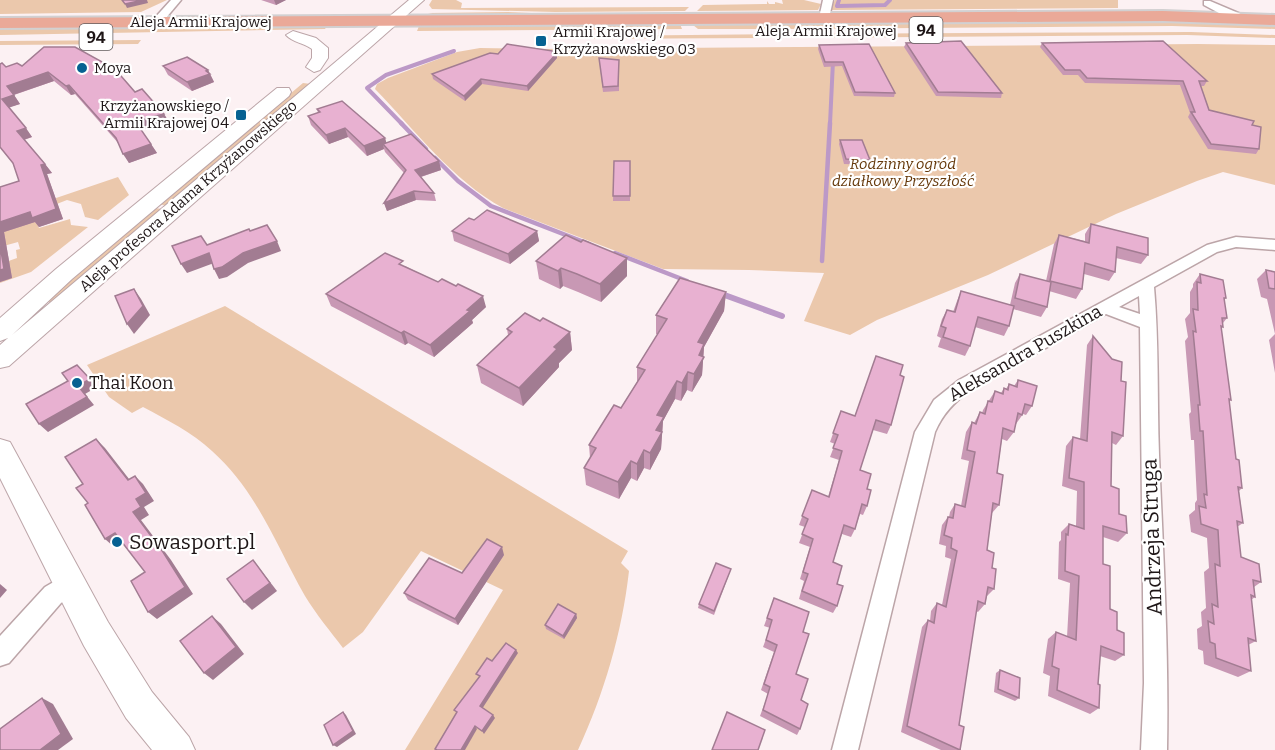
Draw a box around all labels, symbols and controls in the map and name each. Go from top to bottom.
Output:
street label: Aleja Armii Krajowej [130,13,272,31]
road number: 94 [910,17,942,43]
street label: Aleja Armii Krajowej [755,22,897,40]
place label: Armii Krajowej / Krzyżanowskiego 03 [553,23,696,58]
road number: 94 [80,24,112,50]
marker: Armii Krajowej / Krzyżanowskiego 03 [534,34,548,48]
place label: Moya [94,59,131,77]
marker: Moya [75,61,89,75]
street label: Aleja profesora Adama Krzyżanowskiego [75,97,301,295]
place label: Krzyżanowskiego / Armii Krajowej 04 [100,97,229,132]
marker: Krzyżanowskiego / Armii Krajowej 04 [234,108,248,122]
park label: Rodzinny ogród działkowy Przyszłość [832,155,975,190]
street label: Aleksandra Puszkina [944,300,1106,406]
place label: Thai Koon [89,372,174,394]
marker: Thai Koon [70,376,84,390]
street label: Andrzeja Struga [1136,457,1168,616]
place label: Sowasport.pl [129,529,255,555]
marker: Sowasport.pl [110,535,124,549]

